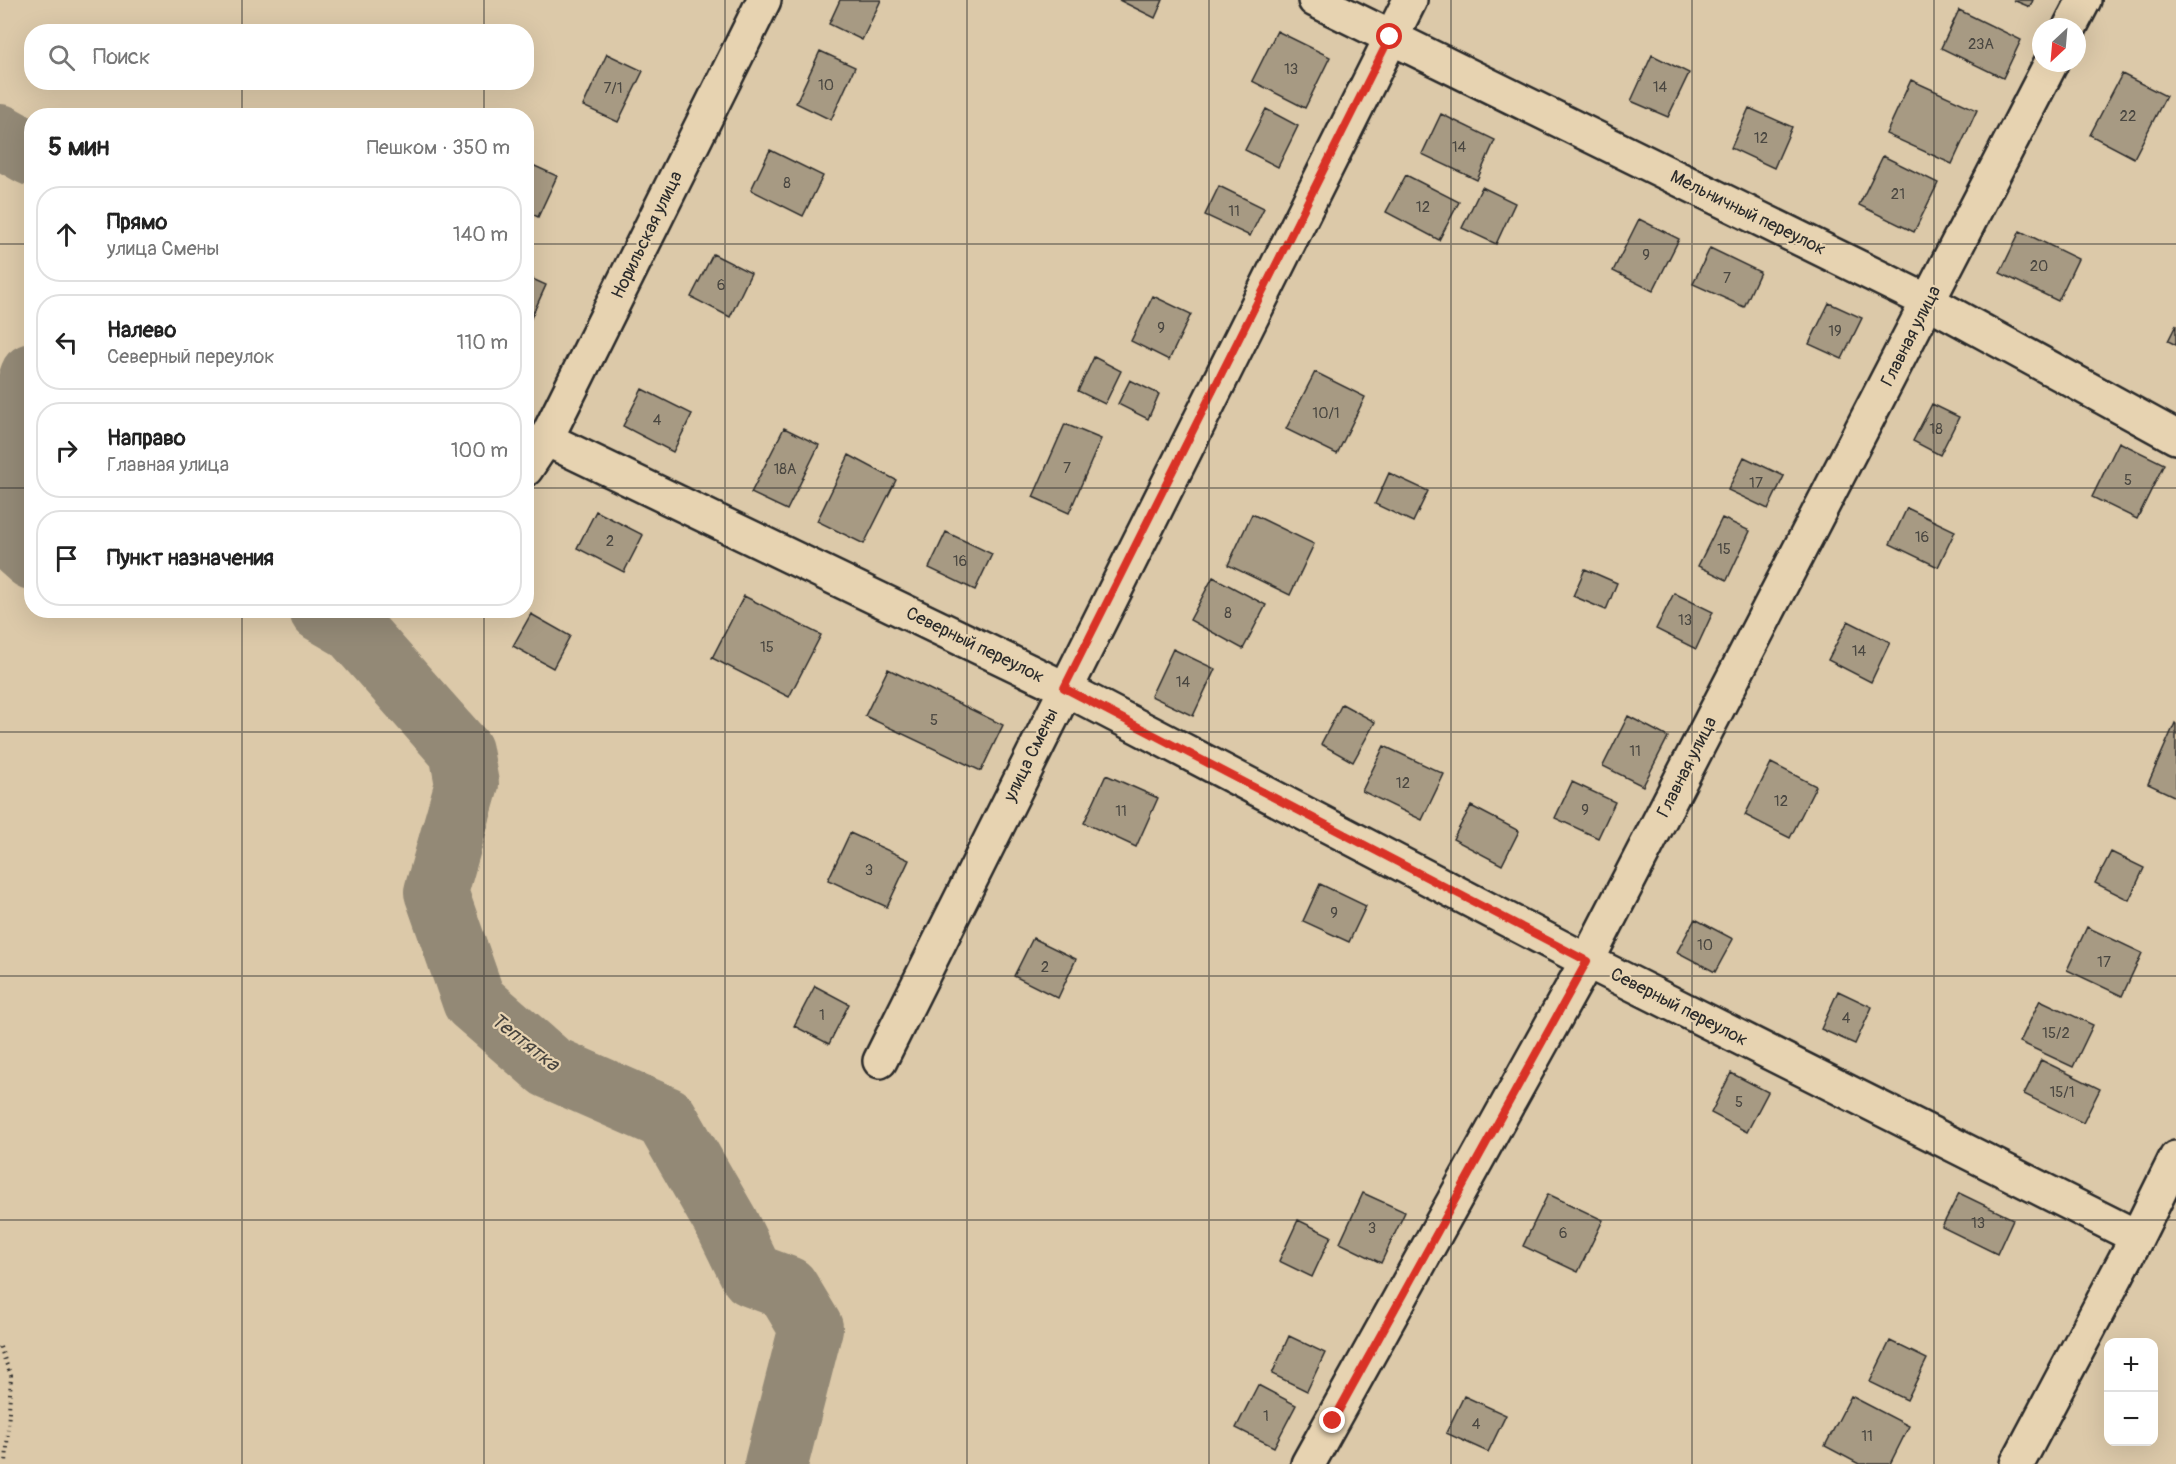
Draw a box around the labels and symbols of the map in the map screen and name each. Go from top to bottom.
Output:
north arrow [2032,18,2086,72]
route start [1376,23,1402,49]
house number: 23А [1968,35,1994,54]
house number: 13 [1284,60,1298,79]
house number: 10 [818,76,834,95]
house number: 14 [1653,78,1668,97]
house number: 7/1 [603,79,623,98]
house number: 22 [2120,107,2136,126]
house number: 12 [1754,129,1768,148]
house number: 14 [1452,138,1467,157]
street label: Мельничный переулок [1666,165,1830,261]
street label: Норильская улица [606,167,688,303]
house number: 8 [783,174,791,193]
house number: 21 [1891,185,1905,204]
house number: 12 [1416,198,1430,217]
house number: 11 [1228,202,1240,221]
house number: 9 [1642,246,1650,265]
house number: 20 [2030,257,2048,276]
house number: 7 [1723,269,1731,288]
house number: 6 [717,276,725,295]
street label: Главная улица [1876,282,1946,390]
house number: 9 [1157,319,1165,338]
house number: 19 [1828,322,1842,341]
house number: 10/1 [1312,404,1340,423]
house number: 4 [653,411,662,430]
house number: 18 [1929,420,1943,439]
house number: 7 [1063,459,1071,478]
house number: 18А [773,460,797,479]
house number: 5 [2124,471,2132,490]
house number: 17 [1749,474,1763,493]
house number: 16 [1915,528,1929,547]
house number: 2 [606,532,614,551]
house number: 15 [1717,540,1731,559]
house number: 16 [953,552,967,571]
street label: Северный переулок [902,602,1048,688]
house number: 8 [1224,604,1232,623]
house number: 13 [1678,611,1692,630]
house number: 15 [760,638,774,657]
house number: 14 [1852,642,1867,661]
house number: 14 [1176,673,1191,692]
street label: улица Смены [998,705,1064,806]
house number: 5 [930,711,938,730]
street label: Главная улица [1652,713,1722,821]
house number: 11 [1629,742,1641,761]
house number: 12 [1396,774,1410,793]
house number: 12 [1774,792,1788,811]
house number: 9 [1581,801,1589,820]
house number: 11 [1115,802,1127,821]
house number: 3 [865,861,873,880]
house number: 9 [1330,904,1338,923]
house number: 10 [1697,936,1713,955]
house number: 17 [2097,953,2111,972]
house number: 2 [1041,958,1049,977]
street label: Северный переулок [1607,963,1751,1051]
house number: 1 [819,1006,825,1025]
water label: Тептятка [486,1007,566,1078]
house number: 4 [1842,1009,1851,1028]
house number: 15/2 [2042,1024,2070,1043]
house number: 15/1 [2049,1083,2075,1102]
house number: 5 [1735,1093,1743,1112]
house number: 13 [1971,1214,1985,1233]
house number: 3 [1368,1219,1376,1238]
house number: 6 [1559,1224,1567,1243]
house number: 1 [1263,1407,1269,1426]
route end [1319,1407,1345,1433]
house number: 4 [1472,1415,1481,1434]
house number: 11 [1861,1427,1873,1446]

